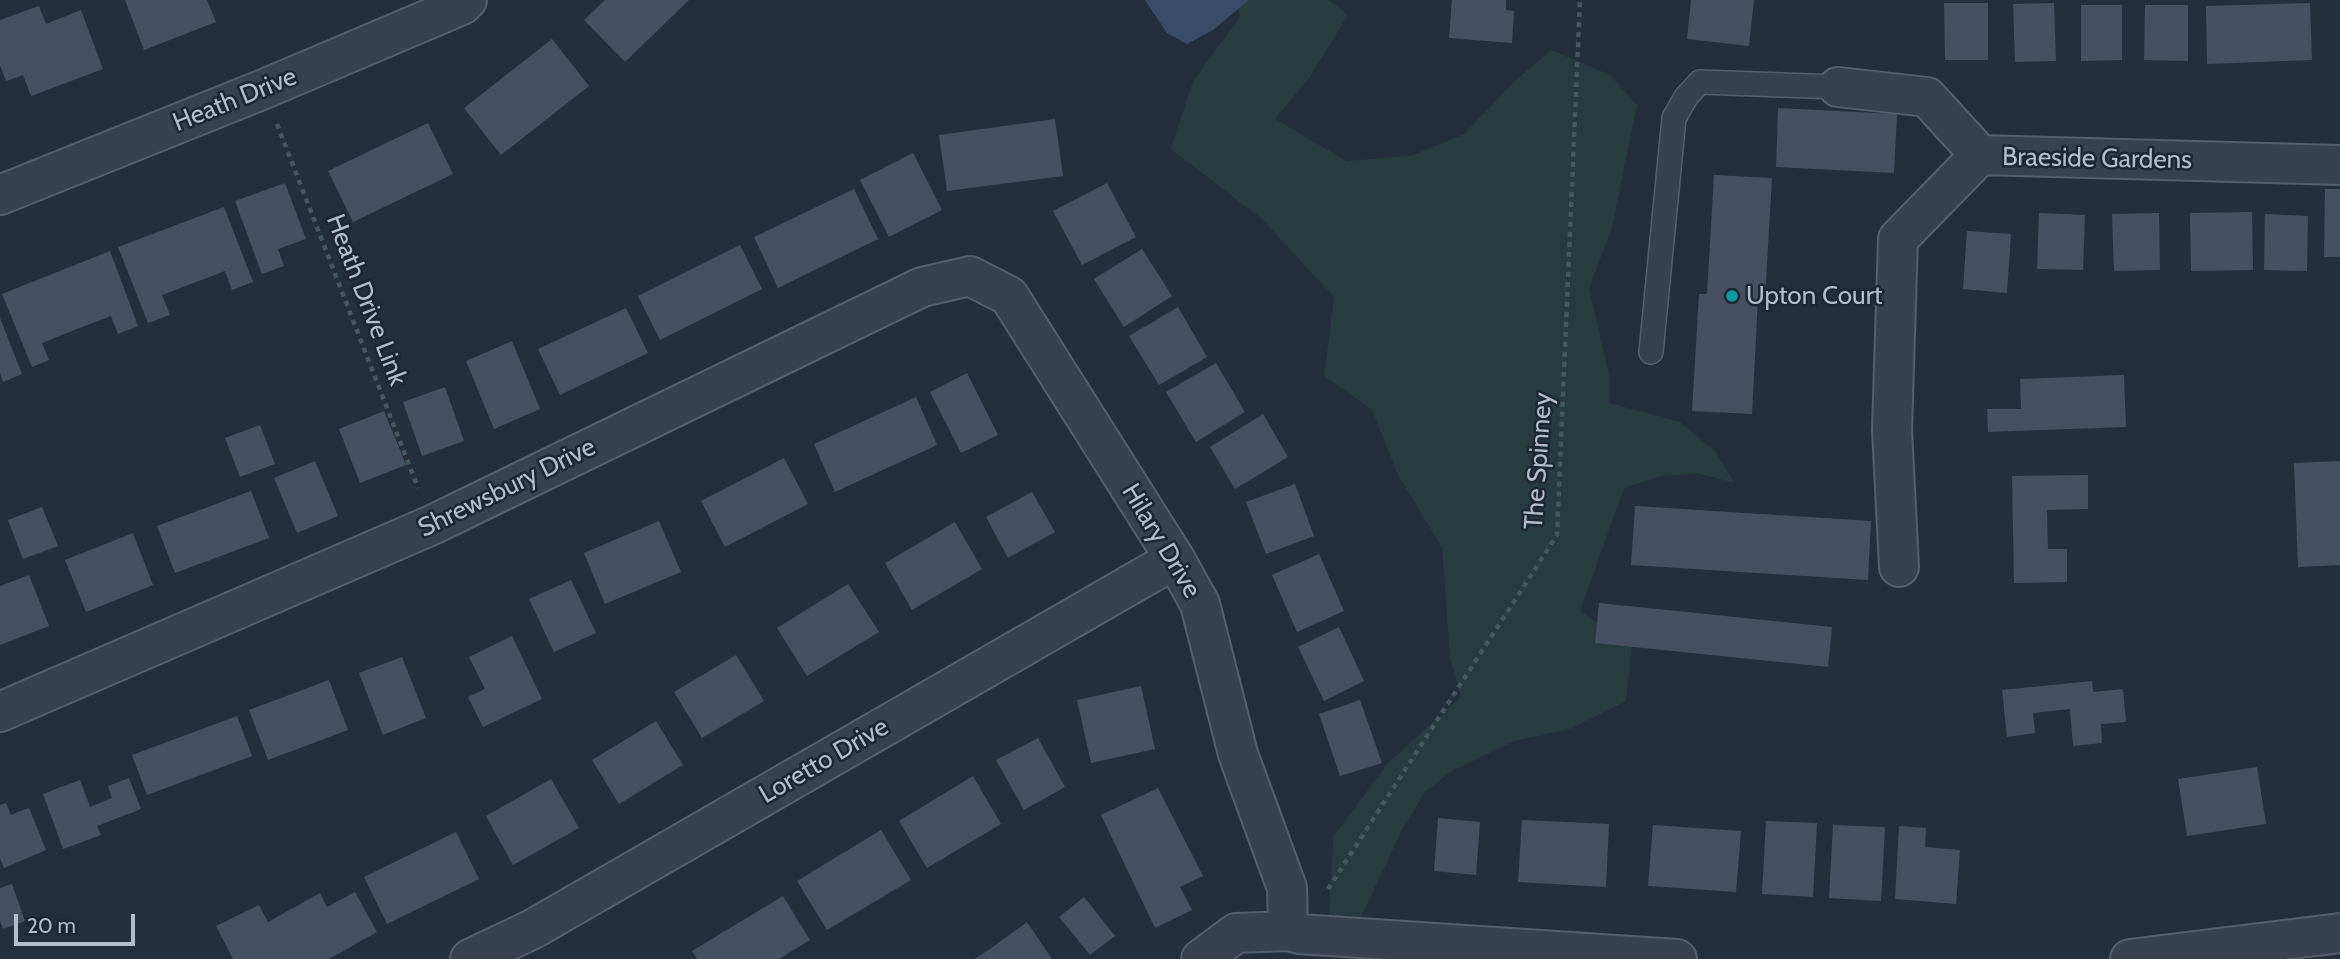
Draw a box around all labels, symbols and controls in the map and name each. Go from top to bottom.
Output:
street label: Heath Drive [169,61,301,139]
street label: Braeside Gardens [2002,142,2192,176]
street label: Heath Drive Link [319,210,413,390]
place label: Upton Court [1746,280,1883,312]
marker: Upton Court [1724,288,1740,304]
street label: The Spinney [1519,391,1559,531]
street label: Shrewsbury Drive [413,432,601,544]
street label: Hilary Drive [1115,478,1207,604]
street label: Loretto Drive [754,711,894,811]
scale bar [18,900,138,944]
text: 20 m [27,913,76,938]

